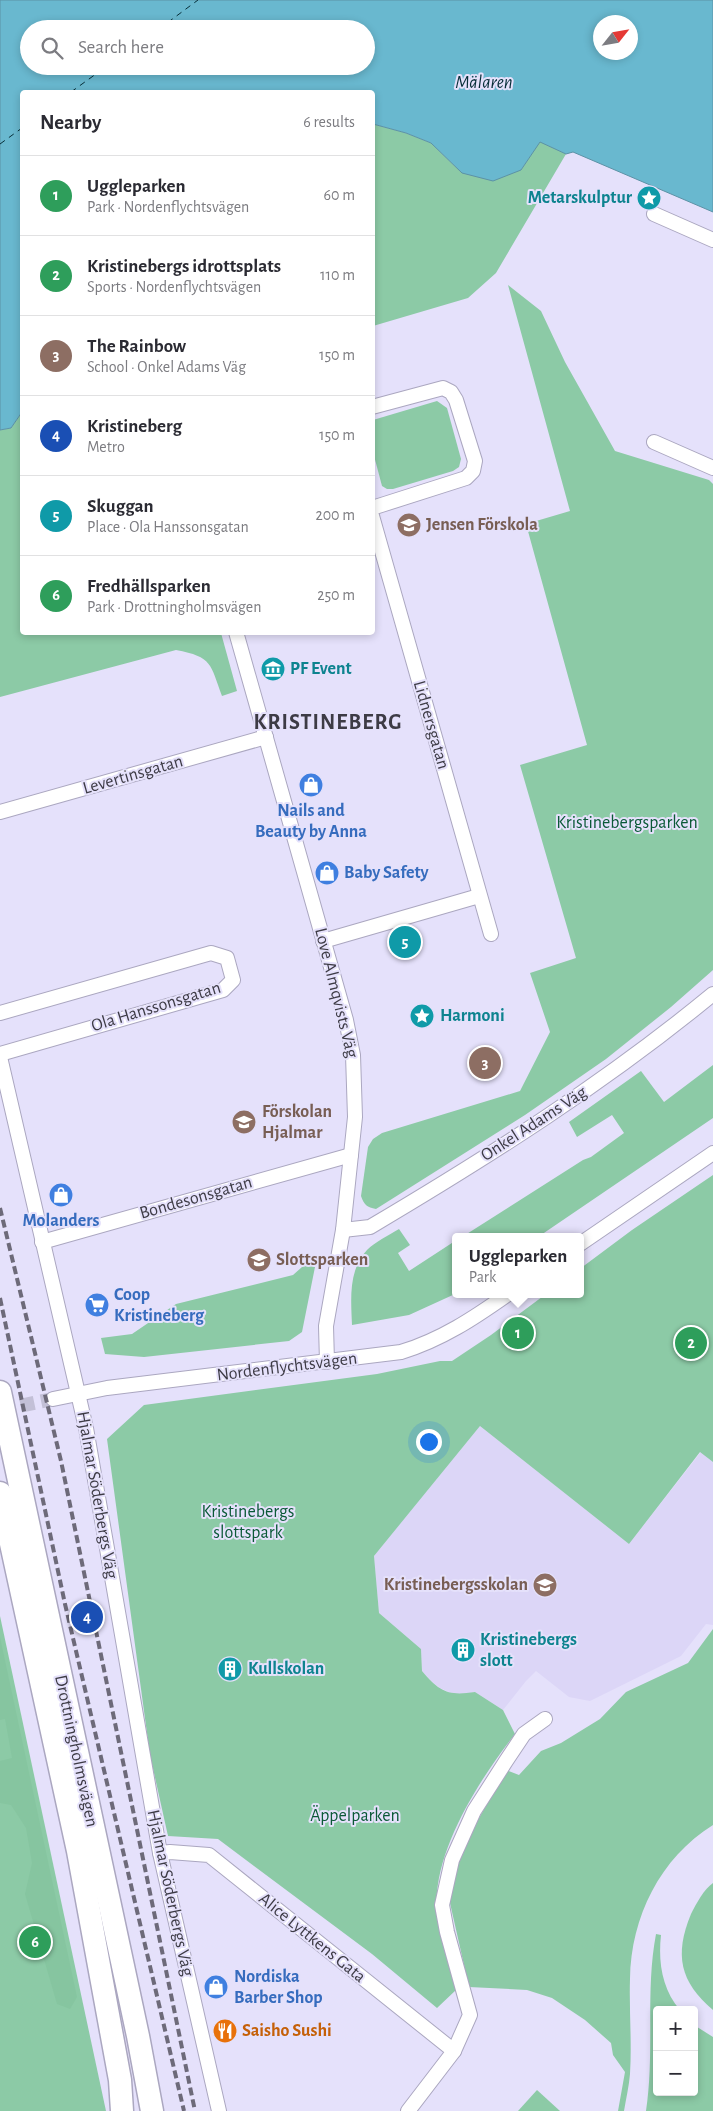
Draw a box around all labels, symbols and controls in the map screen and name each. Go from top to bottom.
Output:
north arrow [593,15,638,60]
search box [20,20,375,75]
icon: search [38,34,66,62]
text: Search here [78,38,164,57]
water label: Mälaren [455,73,513,92]
text: Nearby [40,112,101,133]
text: 6 results [303,114,355,130]
text: Uggleparken [87,177,186,196]
place icon: Metarskulptur [636,185,662,211]
text: 1 [53,187,59,203]
text: 60 m [324,187,355,203]
place label: Metarskulptur [528,189,633,207]
text: Park · Nordenflychtsvägen [87,199,249,215]
text: Kristinebergs idrottsplats [87,257,281,276]
text: 2 [52,267,60,283]
text: 110 m [320,267,355,283]
text: Sports · Nordenflychtsvägen [87,279,261,295]
text: The Rainbow [87,337,186,356]
text: 3 [53,347,59,363]
text: 150 m [319,347,355,363]
text: School · Onkel Adams Väg [87,359,246,375]
text: Kristineberg [87,417,182,436]
text: 4 [52,427,60,443]
text: 150 m [319,427,355,443]
text: Metro [87,439,125,455]
text: Skuggan [87,497,154,516]
text: 5 [53,507,59,523]
text: 200 m [315,507,355,523]
school or university icon: Jensen Förskola [396,512,422,538]
place label: Jensen Förskola [426,516,538,534]
text: Place · Ola Hanssonsgatan [87,519,249,535]
text: Fredhällsparken [87,577,211,596]
text: 6 [52,587,60,603]
text: 250 m [317,587,355,603]
text: Park · Drottningholmsvägen [87,599,261,615]
museum icon: PF Event [260,656,286,682]
place label: PF Event [290,660,352,678]
street label: Lidnersgatan [410,679,452,771]
district label: KRISTINEBERG [254,711,402,733]
street label: Levertinsgatan [81,752,185,798]
shop icon: Nails and Beauty by Anna [298,772,324,798]
place label: Nails and Beauty by Anna [255,802,367,841]
park label: Kristinebergsparken [556,814,698,832]
shop icon: Baby Safety [314,860,340,886]
place label: Baby Safety [344,864,430,882]
pin: 5 [389,923,421,961]
street label: Love Almqvists Väg [311,926,361,1060]
street label: Ola Hanssonsgatan [89,979,223,1035]
place icon: Harmoni [409,1003,435,1029]
place label: Harmoni [440,1007,505,1025]
pin: 3 [469,1044,501,1082]
street label: Onkel Adams Väg [478,1083,590,1165]
place label: Förskolan Hjalmar [262,1103,332,1142]
school or university icon: Förskolan Hjalmar [231,1109,257,1135]
street label: Bondesonsgatan [138,1173,254,1223]
shop icon: Molanders [48,1182,74,1208]
place label: Molanders [23,1212,100,1230]
popup [452,1233,584,1298]
school or university icon: Slottsparken [246,1247,272,1273]
text: Uggleparken [469,1247,567,1266]
place label: Slottsparken [276,1251,368,1269]
text: Park [469,1269,496,1285]
place label: Coop Kristineberg [114,1286,205,1325]
supermarket icon: Coop Kristineberg [84,1292,110,1318]
pin: 1 [502,1314,534,1352]
pin: 2 [675,1324,707,1362]
street label: Nordenflychtsvägen [216,1349,358,1385]
street label: Hjalmar Söderbergs Väg [73,1410,121,1580]
your location [416,1429,442,1455]
park label: Kristinebergs slottspark [202,1503,294,1542]
school or university icon: Kristinebergsskolan [532,1572,558,1598]
place label: Kristinebergsskolan [384,1576,528,1594]
pin: 4 [71,1598,103,1636]
place label: Kristinebergs slott [480,1631,577,1670]
building icon: Kristinebergs slott [450,1637,476,1663]
building icon: Kullskolan [217,1656,243,1682]
place label: Kullskolan [248,1660,324,1678]
street label: Drottningholmsvägen [51,1673,101,1829]
park label: Äppelparken [310,1805,400,1825]
street label: Hjalmar Söderbergs Väg [144,1808,196,1978]
street label: Alice Lyttkens Gata [255,1890,369,1986]
pin: 6 [19,1923,51,1961]
place label: Nordiska Barber Shop [234,1968,323,2007]
shop icon: Nordiska Barber Shop [203,1974,229,2000]
map controls [653,2006,698,2096]
button: + [653,2006,698,2051]
restaurant icon: Saisho Sushi [212,2018,238,2044]
place label: Saisho Sushi [242,2022,332,2040]
button: − [653,2051,698,2096]

